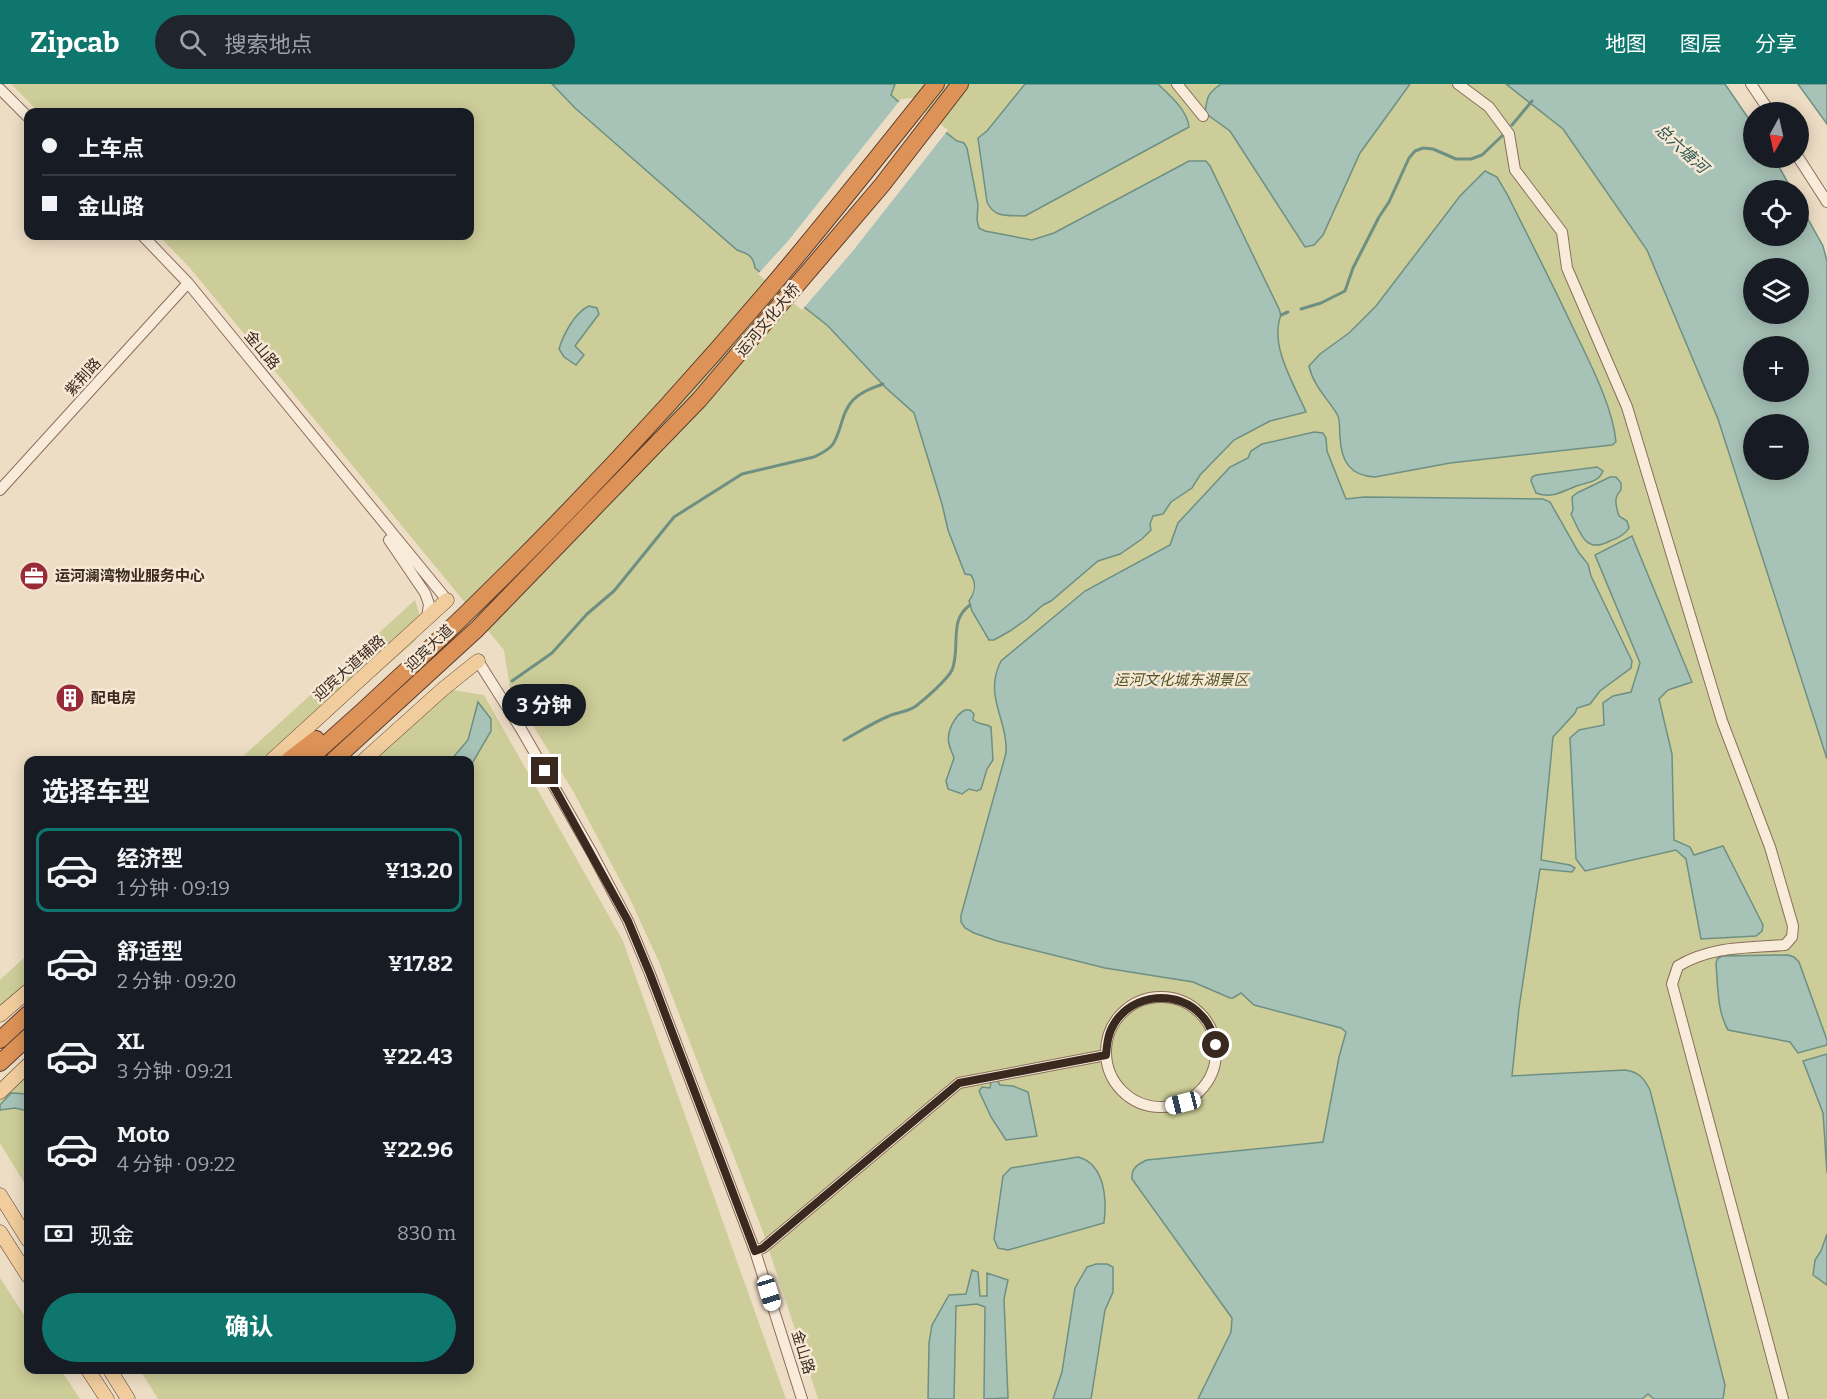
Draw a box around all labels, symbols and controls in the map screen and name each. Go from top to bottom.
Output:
search box [155,15,575,69]
text: Zipcab [30,26,119,59]
icon: search [176,26,209,59]
text: 搜索地点 [224,31,312,58]
text: 地图 [1605,31,1647,57]
text: 图层 [1680,31,1722,57]
text: 分享 [1755,31,1797,57]
north arrow [1743,102,1809,168]
map controls [1743,102,1809,480]
water label: 总六塘河 [1652,120,1714,179]
text: 上车点 [78,135,144,162]
button: locate [1743,180,1809,246]
text: 金山路 [78,193,144,220]
button: layers [1743,258,1809,324]
street label: 运河文化大桥 [732,280,804,360]
street label: 金山路 [241,327,283,373]
button: + [1743,336,1809,402]
street label: 紫荆路 [61,354,105,400]
button: − [1743,414,1809,480]
office icon: 运河澜湾物业服务中心 [18,560,50,592]
place label: 运河澜湾物业服务中心 [55,567,205,585]
street label: 迎宾大道 [401,621,457,675]
street label: 迎宾大道辅路 [310,631,388,705]
park label: 运河文化城东湖景区 [1113,671,1250,689]
building icon: 配电房 [54,682,86,714]
callout: 3 分钟 [503,684,587,726]
place label: 配电房 [91,689,136,707]
text: 3 分钟 [516,693,572,717]
route end [531,757,558,784]
text: 选择车型 [42,776,150,808]
icon: car [45,843,99,897]
text: 经济型 [117,845,183,872]
text: ¥13.20 [385,857,453,884]
text: 1 分钟 · 09:19 [117,876,230,900]
icon: car [45,936,99,990]
text: 舒适型 [117,938,183,965]
text: ¥17.82 [388,950,453,977]
text: 2 分钟 · 09:20 [117,969,237,993]
text: XL [117,1028,144,1055]
icon: car [45,1029,99,1083]
route start [1202,1031,1229,1058]
text: ¥22.43 [382,1043,453,1070]
text: 3 分钟 · 09:21 [117,1059,232,1083]
car [1163,1090,1203,1116]
text: Moto [117,1121,170,1148]
icon: car [45,1122,99,1176]
text: ¥22.96 [382,1136,453,1163]
text: 4 分钟 · 09:22 [117,1152,235,1176]
icon: cash [42,1217,75,1250]
text: 830 m [397,1221,456,1245]
text: 现金 [90,1222,134,1249]
car [755,1273,783,1313]
button: 确认 [42,1293,456,1362]
street label: 金山路 [788,1328,818,1376]

